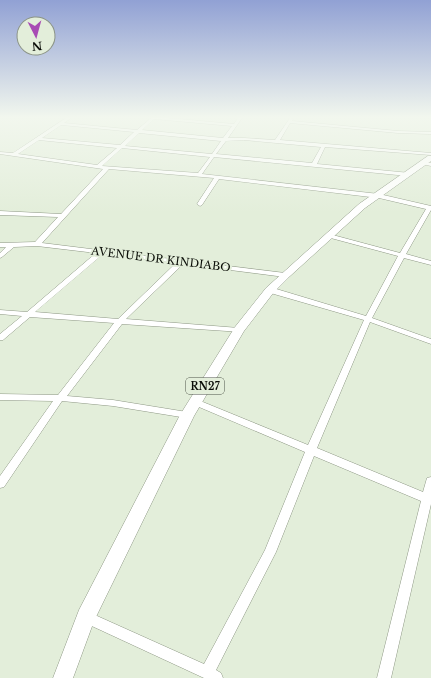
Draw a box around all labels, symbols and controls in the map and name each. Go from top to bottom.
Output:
north arrow [16,16,56,56]
text: N [31,38,43,54]
street label: AVENUE DR KINDIABO [89,243,232,275]
road number: RN27 [186,378,224,394]

